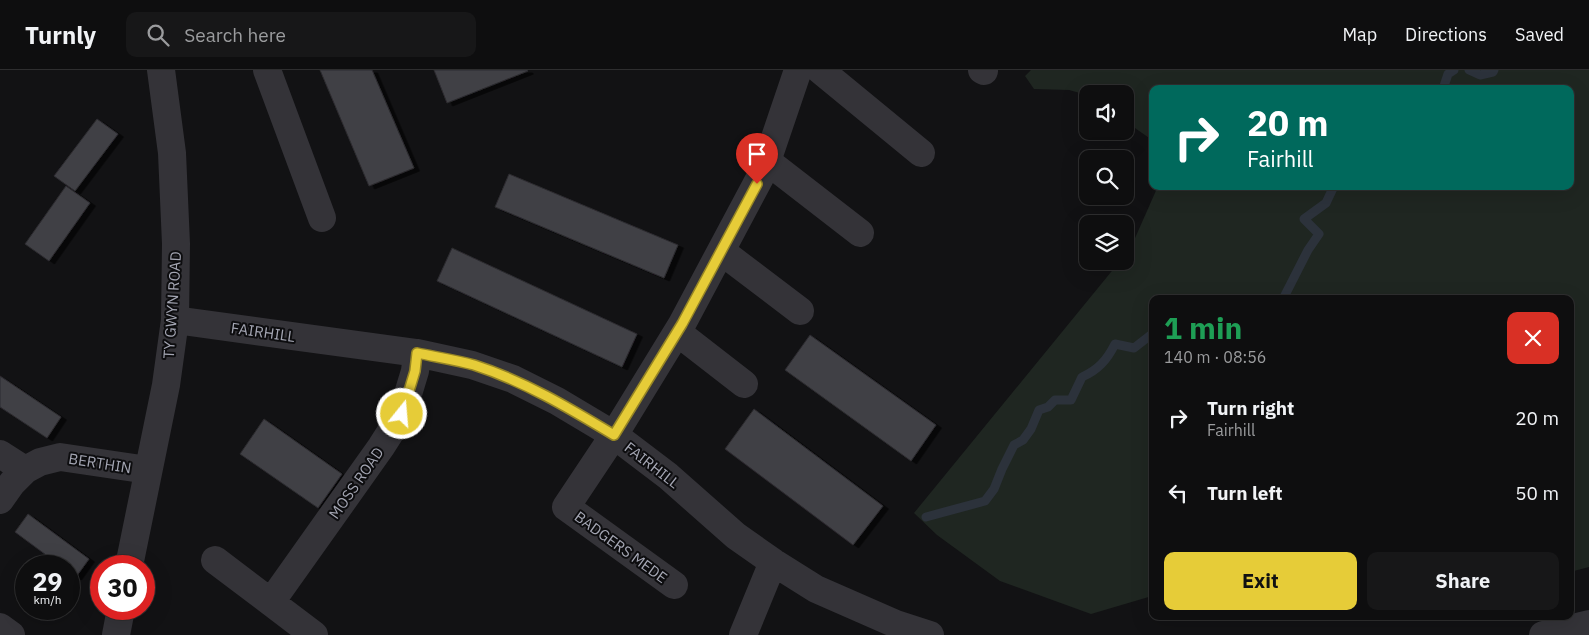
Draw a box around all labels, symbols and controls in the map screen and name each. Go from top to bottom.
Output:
search box [126,12,476,57]
text: Turnly [25,19,96,51]
icon: search [144,21,172,49]
text: Search here [184,23,286,47]
text: Map [1342,23,1377,46]
text: Directions [1405,23,1487,46]
text: Saved [1515,23,1564,46]
map controls [1079,85,1134,270]
button: sound [1079,85,1134,140]
text: 20 m [1247,100,1329,146]
icon: right [1164,105,1229,170]
pin [736,133,778,184]
icon: arrive [743,140,771,168]
text: Fairhill [1247,144,1314,173]
button: search [1079,150,1134,205]
button: layers [1079,215,1134,270]
street label: TY GWYN ROAD [159,251,185,359]
text: 1 min [1164,308,1242,347]
button: close [1507,312,1559,364]
street label: FAIRHILL [230,318,297,346]
text: 140 m · 08:56 [1164,347,1266,367]
position arrow [375,387,427,439]
text: Turn right [1207,396,1294,420]
icon: right [1164,404,1192,432]
text: 20 m [1515,406,1559,430]
text: Fairhill [1207,420,1255,440]
street label: FAIRHILL [621,438,684,493]
street label: MOSS ROAD [324,443,388,523]
street label: BERTHIN [67,449,133,477]
icon: left [1164,479,1192,507]
text: Turn left [1207,481,1283,505]
text: 50 m [1515,481,1559,505]
street label: BADGERS MEDE [571,507,671,587]
button: Exit [1164,552,1357,610]
button: Share [1367,552,1559,610]
speed limit sign: 30 [90,555,155,620]
text: 29 [32,565,63,598]
text: km/h [33,592,62,607]

